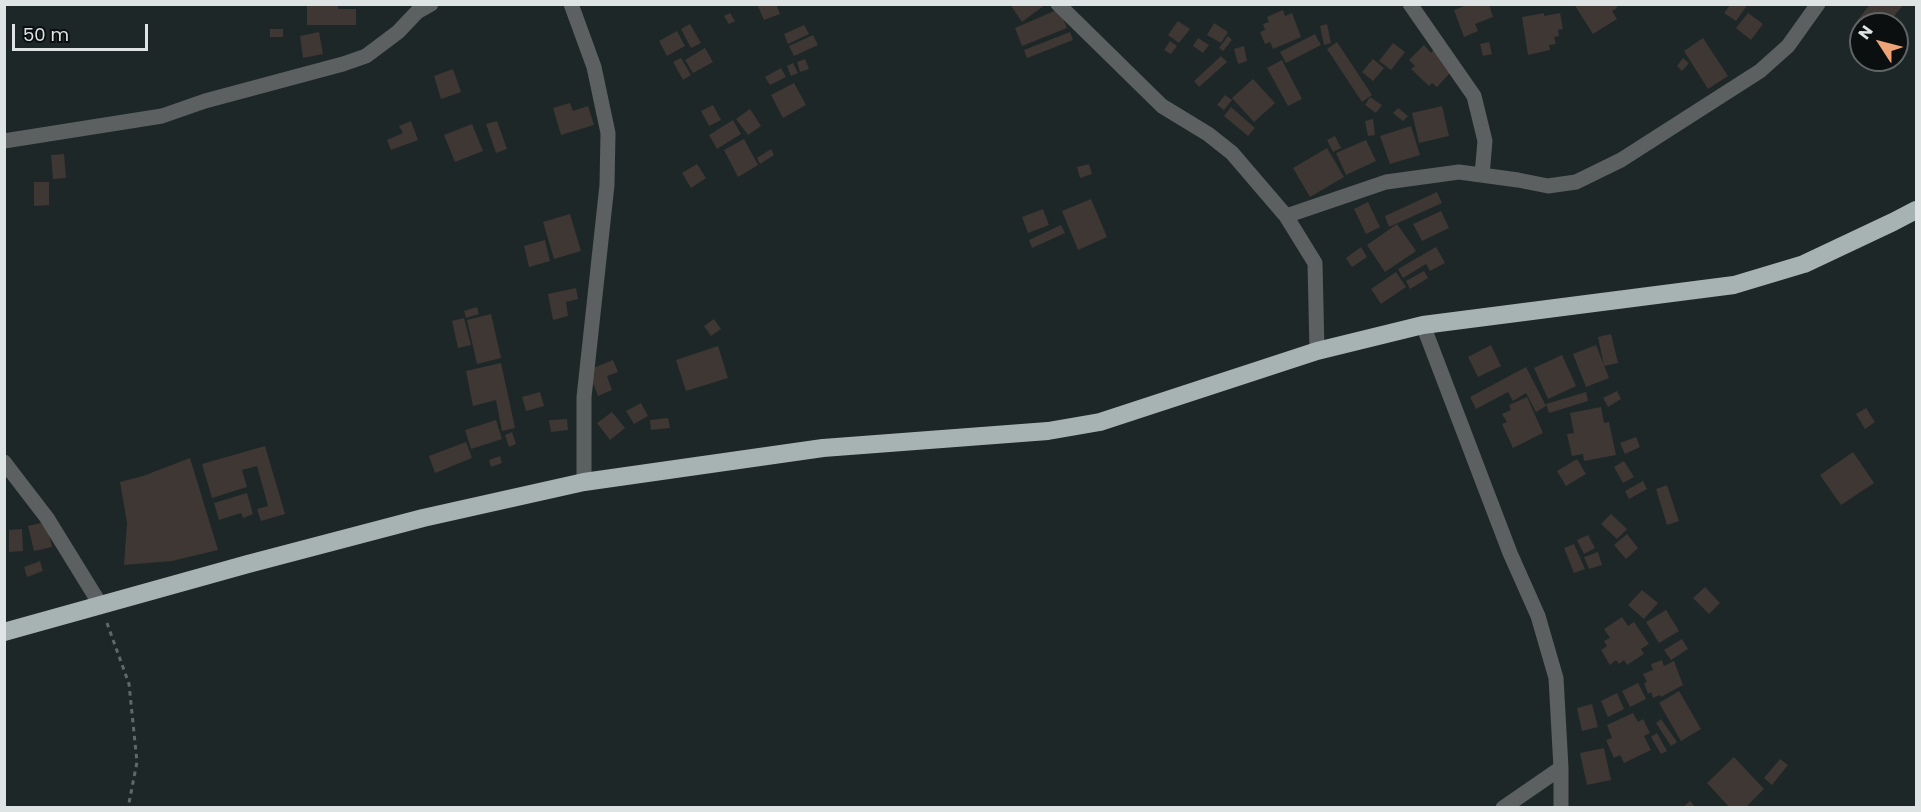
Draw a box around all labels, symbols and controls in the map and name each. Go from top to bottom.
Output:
scale bar [15,12,152,50]
north arrow [1849,12,1909,72]
text: N [1853,21,1878,44]
text: 50 m [23,22,69,47]

